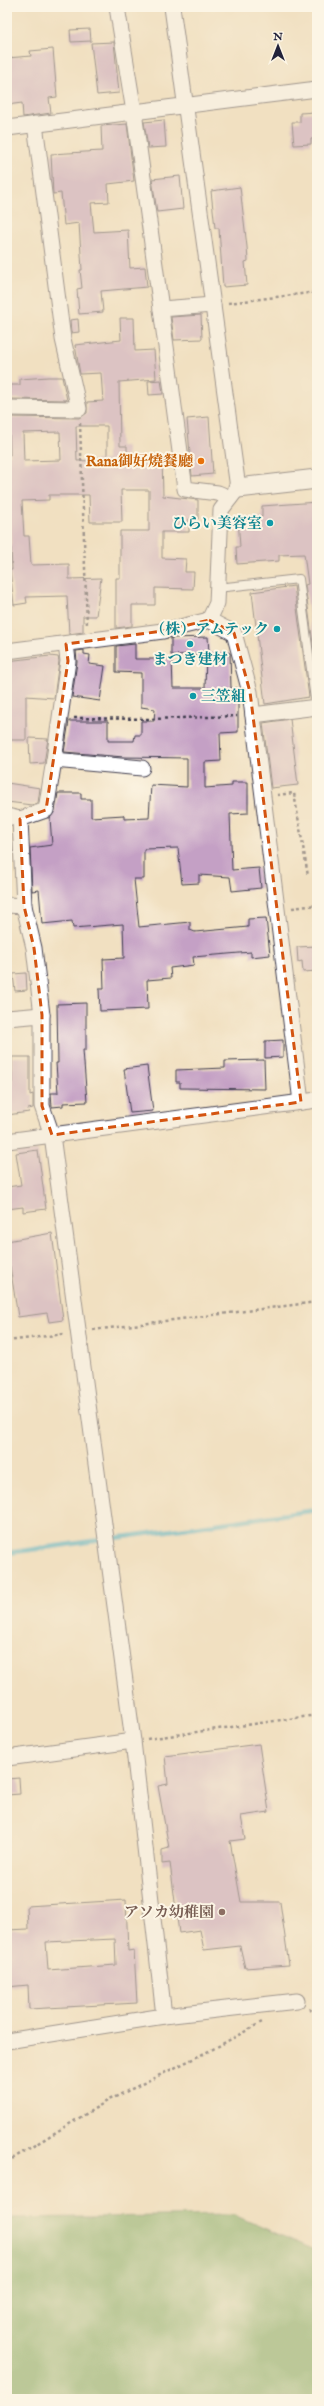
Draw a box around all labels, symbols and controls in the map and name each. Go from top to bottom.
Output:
north arrow [258,26,298,66]
text: N [272,30,283,44]
place label: Rana御好燒餐廳 [86,452,193,471]
marker: Rana御好燒餐廳 [196,456,206,466]
place label: ひらい美容室 [172,514,262,533]
marker: ひらい美容室 [265,518,275,528]
place label: （株）アムテック [150,620,269,639]
marker: （株）アムテック [272,624,282,634]
marker: まつき建材 [185,639,195,649]
place label: まつき建材 [152,650,228,669]
place label: 三笠組 [201,687,246,706]
marker: 三笠組 [188,691,198,701]
place label: アソカ幼稚園 [124,1903,214,1922]
marker: アソカ幼稚園 [217,1907,227,1917]

